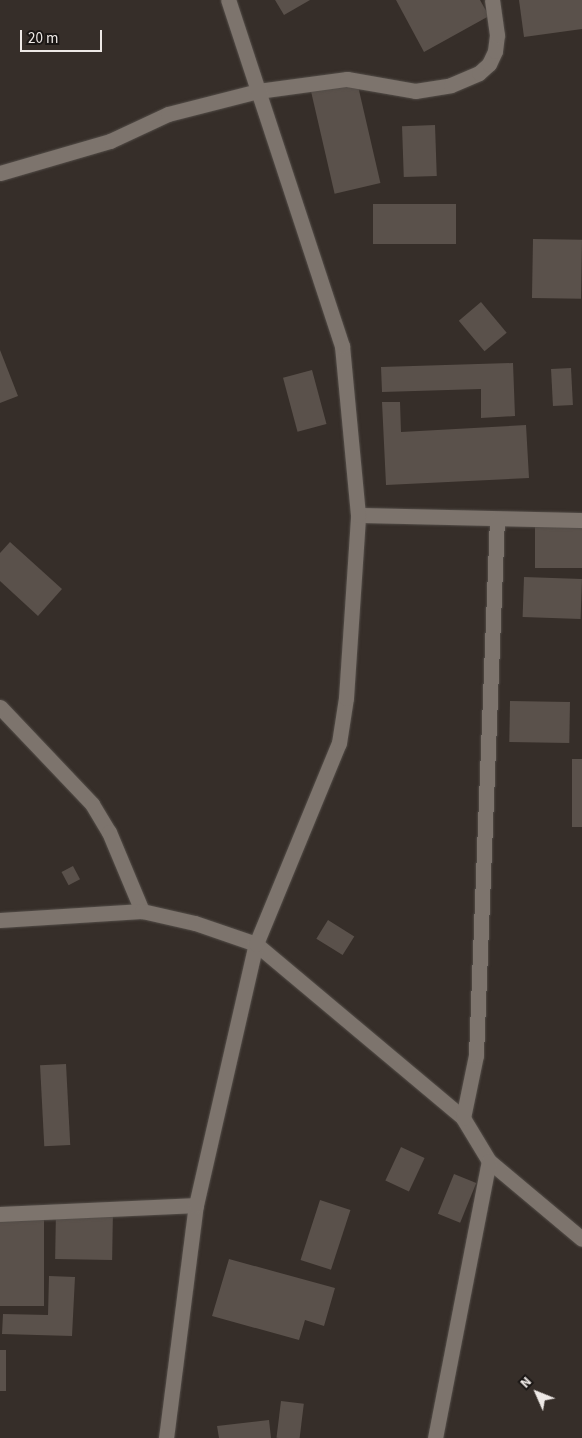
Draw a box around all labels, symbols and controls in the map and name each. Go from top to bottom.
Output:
scale bar [22,20,105,52]
text: 20 m [28,28,58,49]
north arrow [512,1368,562,1418]
text: N [516,1372,537,1393]

